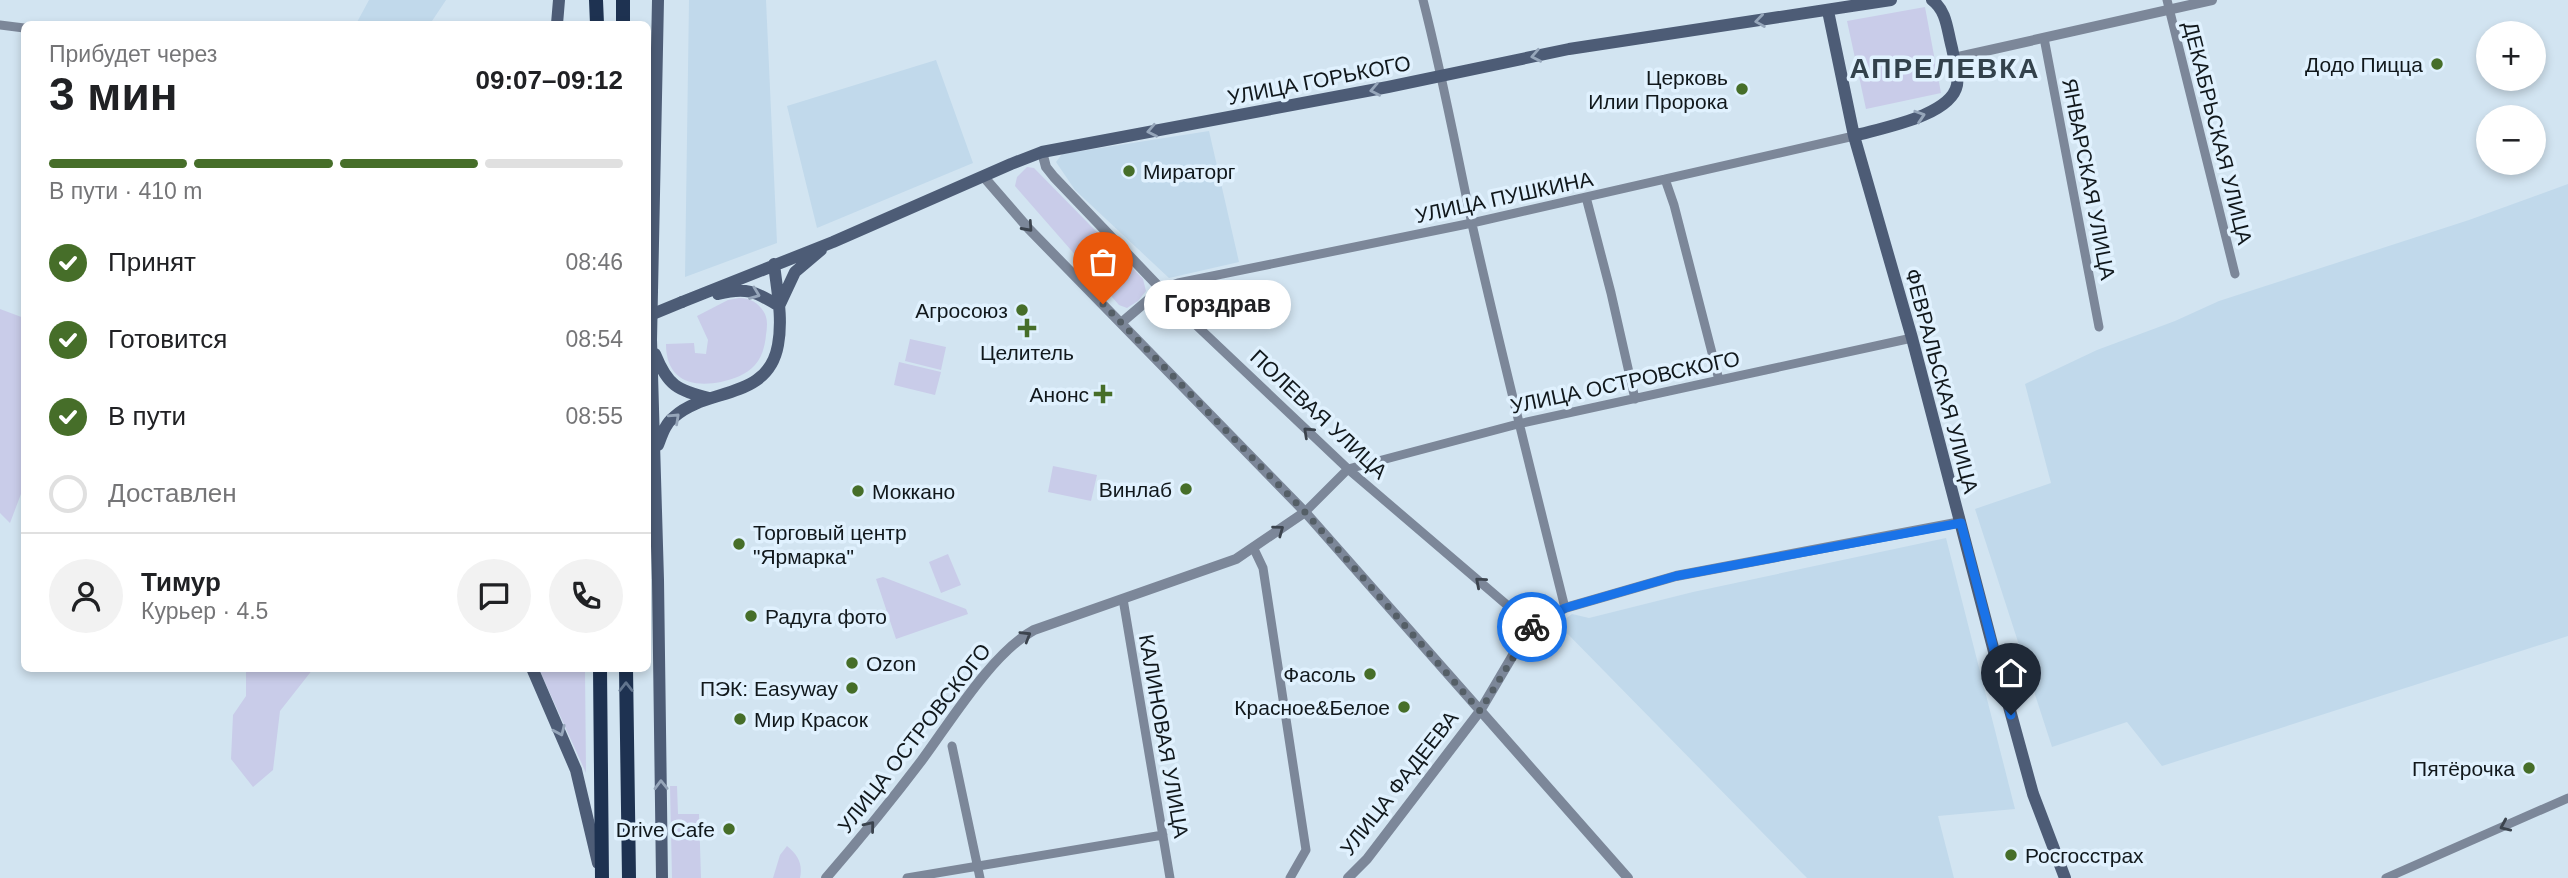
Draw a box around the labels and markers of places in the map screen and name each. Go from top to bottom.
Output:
place label: Додо Пицца [2305,53,2423,76]
marker: Додо Пицца [2429,56,2445,72]
place label: Церковь Илии Пророка [1588,66,1728,113]
marker: Церковь Илии Пророка [1734,81,1750,97]
place label: Мираторг [1143,160,1236,183]
marker: Мираторг [1121,163,1137,179]
pin [1073,232,1133,304]
callout: Горздрав [1145,280,1292,328]
place label: Агросоюз [915,299,1008,322]
marker: Агросоюз [1014,302,1030,318]
marker: Целитель [1019,320,1035,336]
place label: Целитель [980,341,1074,364]
place label: Анонс [1030,383,1089,406]
marker: Анонс [1095,386,1111,402]
place label: Винлаб [1099,478,1172,501]
place label: Моккано [872,480,955,503]
marker: Винлаб [1178,481,1194,497]
marker: Моккано [850,483,866,499]
place label: Торговый центр "Ярмарка" [753,521,907,568]
marker: Торговый центр "Ярмарка" [731,536,747,552]
place label: Радуга фото [765,605,887,628]
marker: Радуга фото [743,608,759,624]
pin [1981,643,2041,715]
place label: Ozon [866,652,916,675]
marker: Ozon [844,655,860,671]
place label: Фасоль [1283,663,1356,686]
marker: Фасоль [1362,666,1378,682]
place label: ПЭК: Easyway [700,677,838,700]
marker: ПЭК: Easyway [844,680,860,696]
place label: Красное&Белое [1234,696,1390,719]
marker: Красное&Белое [1396,699,1412,715]
place label: Мир Красок [754,708,869,731]
marker: Мир Красок [732,711,748,727]
place label: Пятёрочка [2412,757,2515,780]
marker: Пятёрочка [2521,760,2537,776]
place label: Drive Cafe [616,818,715,841]
marker: Drive Cafe [721,821,737,837]
place label: Росгосстрах [2025,844,2144,867]
marker: Росгосстрах [2003,847,2019,863]

